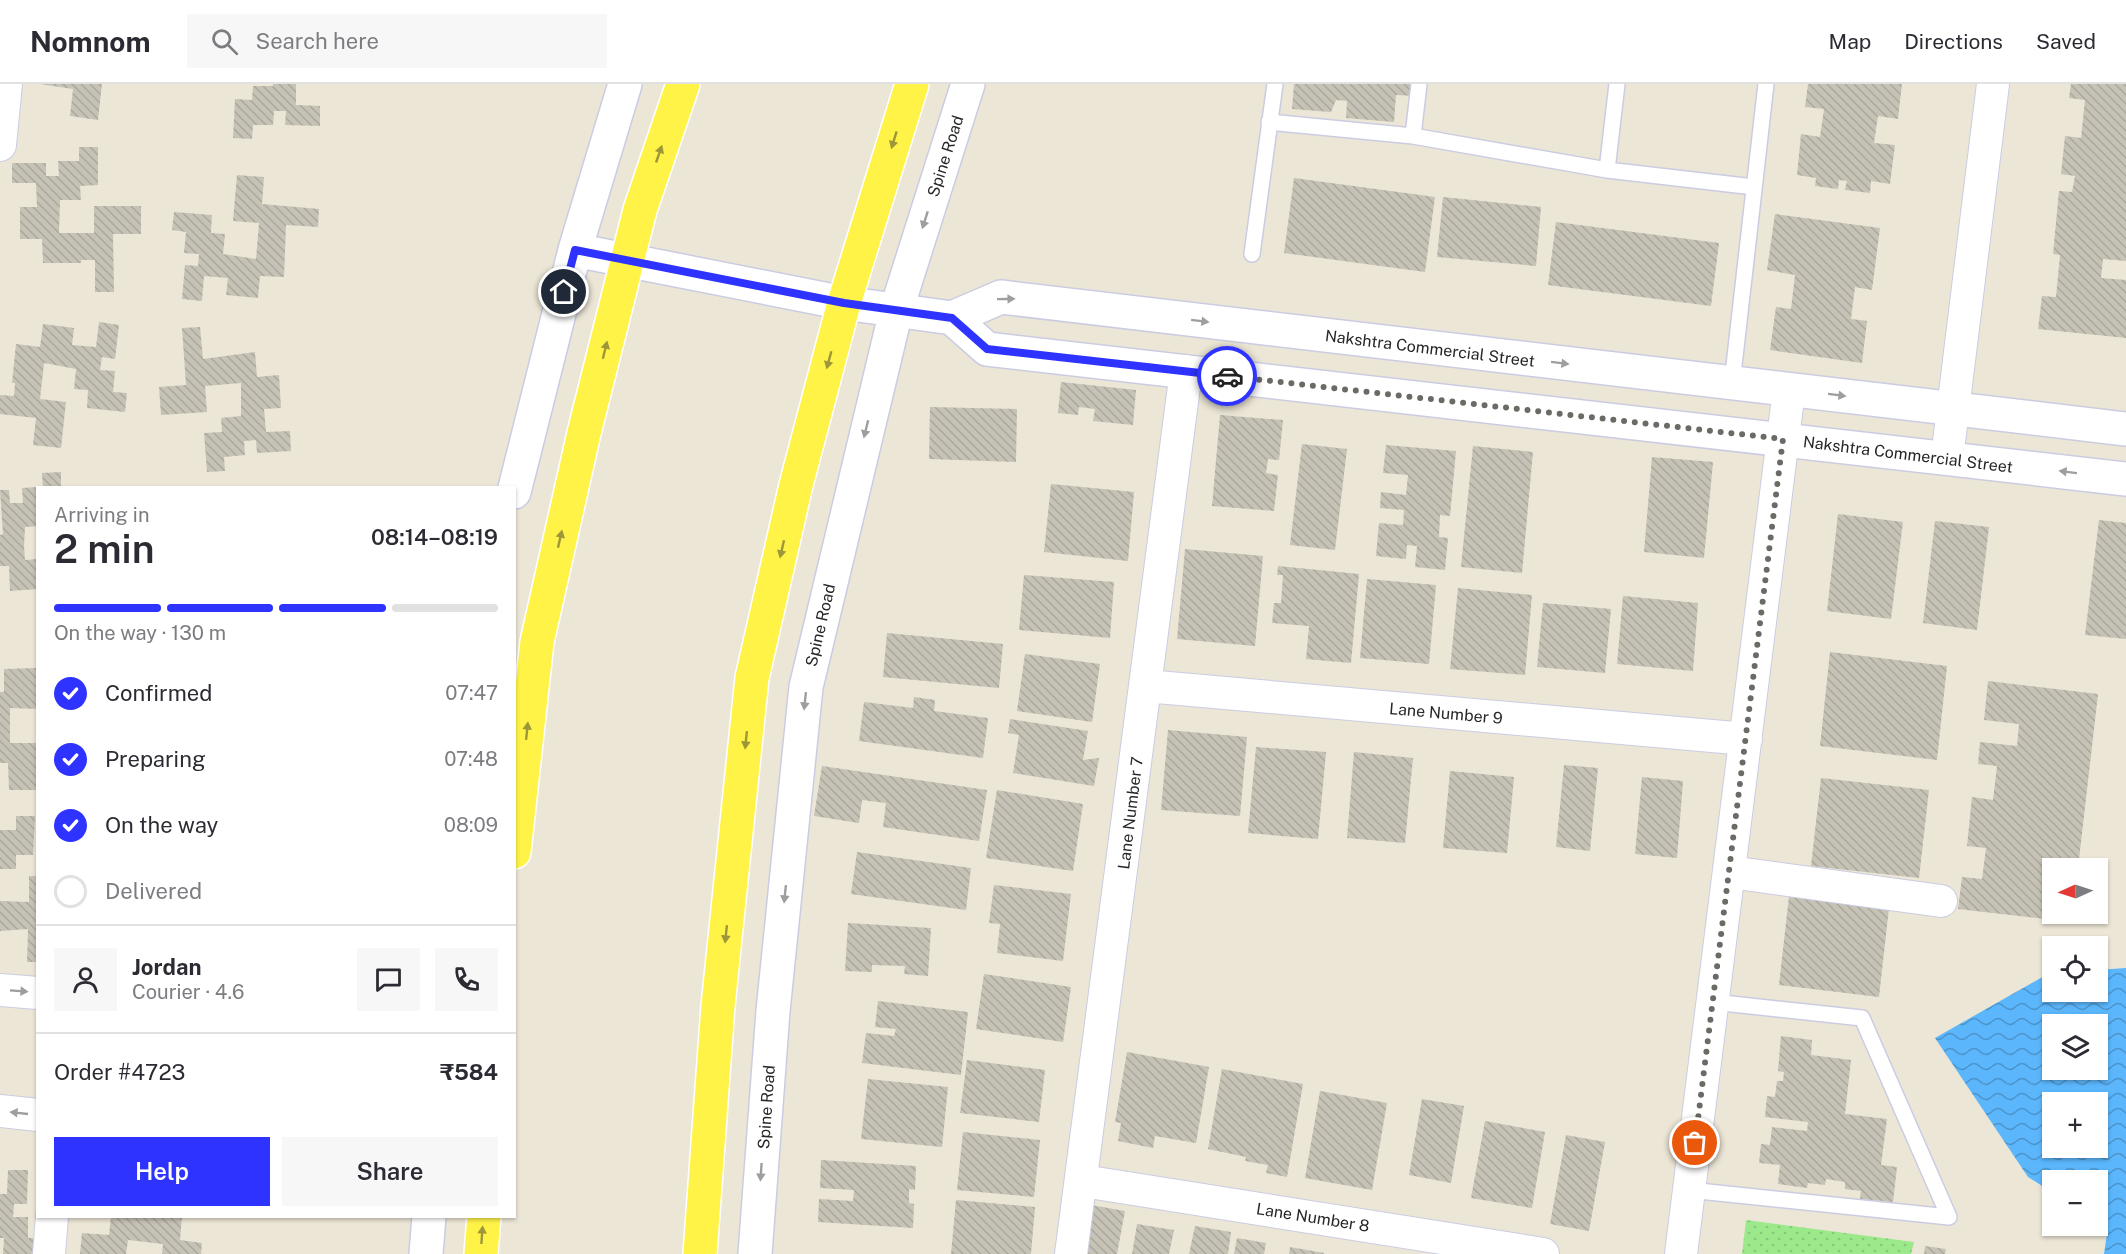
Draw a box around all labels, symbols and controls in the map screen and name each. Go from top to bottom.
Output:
search box [187,14,607,68]
text: Nomnom [30,25,151,58]
icon: search [208,25,241,58]
text: Search here [256,28,379,54]
text: Map [1829,29,1871,54]
text: Directions [1904,29,2003,54]
text: Saved [2036,29,2096,54]
street label: Spine Road [923,113,968,199]
one-way arrow [889,131,898,149]
one-way arrow [655,145,665,163]
one-way arrow [919,211,929,229]
pin [538,266,589,317]
icon: home [547,275,580,308]
one-way arrow [997,294,1016,304]
one-way arrow [1190,316,1209,325]
street label: Nakshtra Commercial Street [1324,326,1536,371]
one-way arrow [601,340,611,359]
courier [1197,346,1257,406]
one-way arrow [824,351,833,369]
one-way arrow [1551,358,1570,368]
icon: car [1211,360,1244,393]
one-way arrow [1828,391,1847,400]
one-way arrow [861,419,871,438]
street label: Nakshtra Commercial Street [1802,432,2014,477]
one-way arrow [2058,467,2077,477]
text: Arriving in [54,503,149,527]
text: 08:14–08:19 [371,524,498,550]
text: 2 min [54,526,155,572]
one-way arrow [556,529,565,548]
one-way arrow [776,539,786,558]
street label: Spine Road [802,582,839,668]
text: On the way · 130 m [54,621,226,645]
icon: check [54,677,87,710]
text: Confirmed [105,680,212,706]
text: 07:47 [445,681,498,705]
one-way arrow [800,691,810,710]
street label: Lane Number 9 [1388,699,1504,728]
one-way arrow [522,722,532,741]
one-way arrow [741,731,751,750]
icon: check [54,743,87,776]
text: Preparing [105,746,206,772]
text: 07:48 [444,747,498,771]
street label: Lane Number 7 [1114,756,1147,871]
icon: check [54,809,87,842]
text: On the way [105,812,218,838]
text: 08:09 [444,813,498,837]
north arrow [2042,858,2108,924]
map controls [2042,858,2108,1236]
text: Delivered [105,878,202,904]
one-way arrow [780,885,790,904]
one-way arrow [721,925,730,944]
button: locate [2042,936,2108,1002]
button: person [54,948,117,1011]
button: chat [357,948,420,1011]
button: phone [435,948,498,1011]
text: Jordan [132,954,201,980]
text: Courier · 4.6 [132,980,244,1004]
one-way arrow [9,987,28,996]
button: layers [2042,1014,2108,1080]
text: Order #4723 [54,1059,185,1085]
text: ₹584 [440,1059,498,1085]
street label: Spine Road [754,1064,779,1150]
button: + [2042,1092,2108,1158]
one-way arrow [9,1108,28,1118]
pin [1669,1117,1720,1168]
icon: bag [1678,1126,1711,1159]
button: Help [54,1137,270,1206]
button: Share [282,1137,498,1206]
one-way arrow [756,1163,766,1182]
button: − [2042,1170,2108,1236]
street label: Lane Number 8 [1255,1199,1371,1236]
one-way arrow [478,1226,487,1245]

